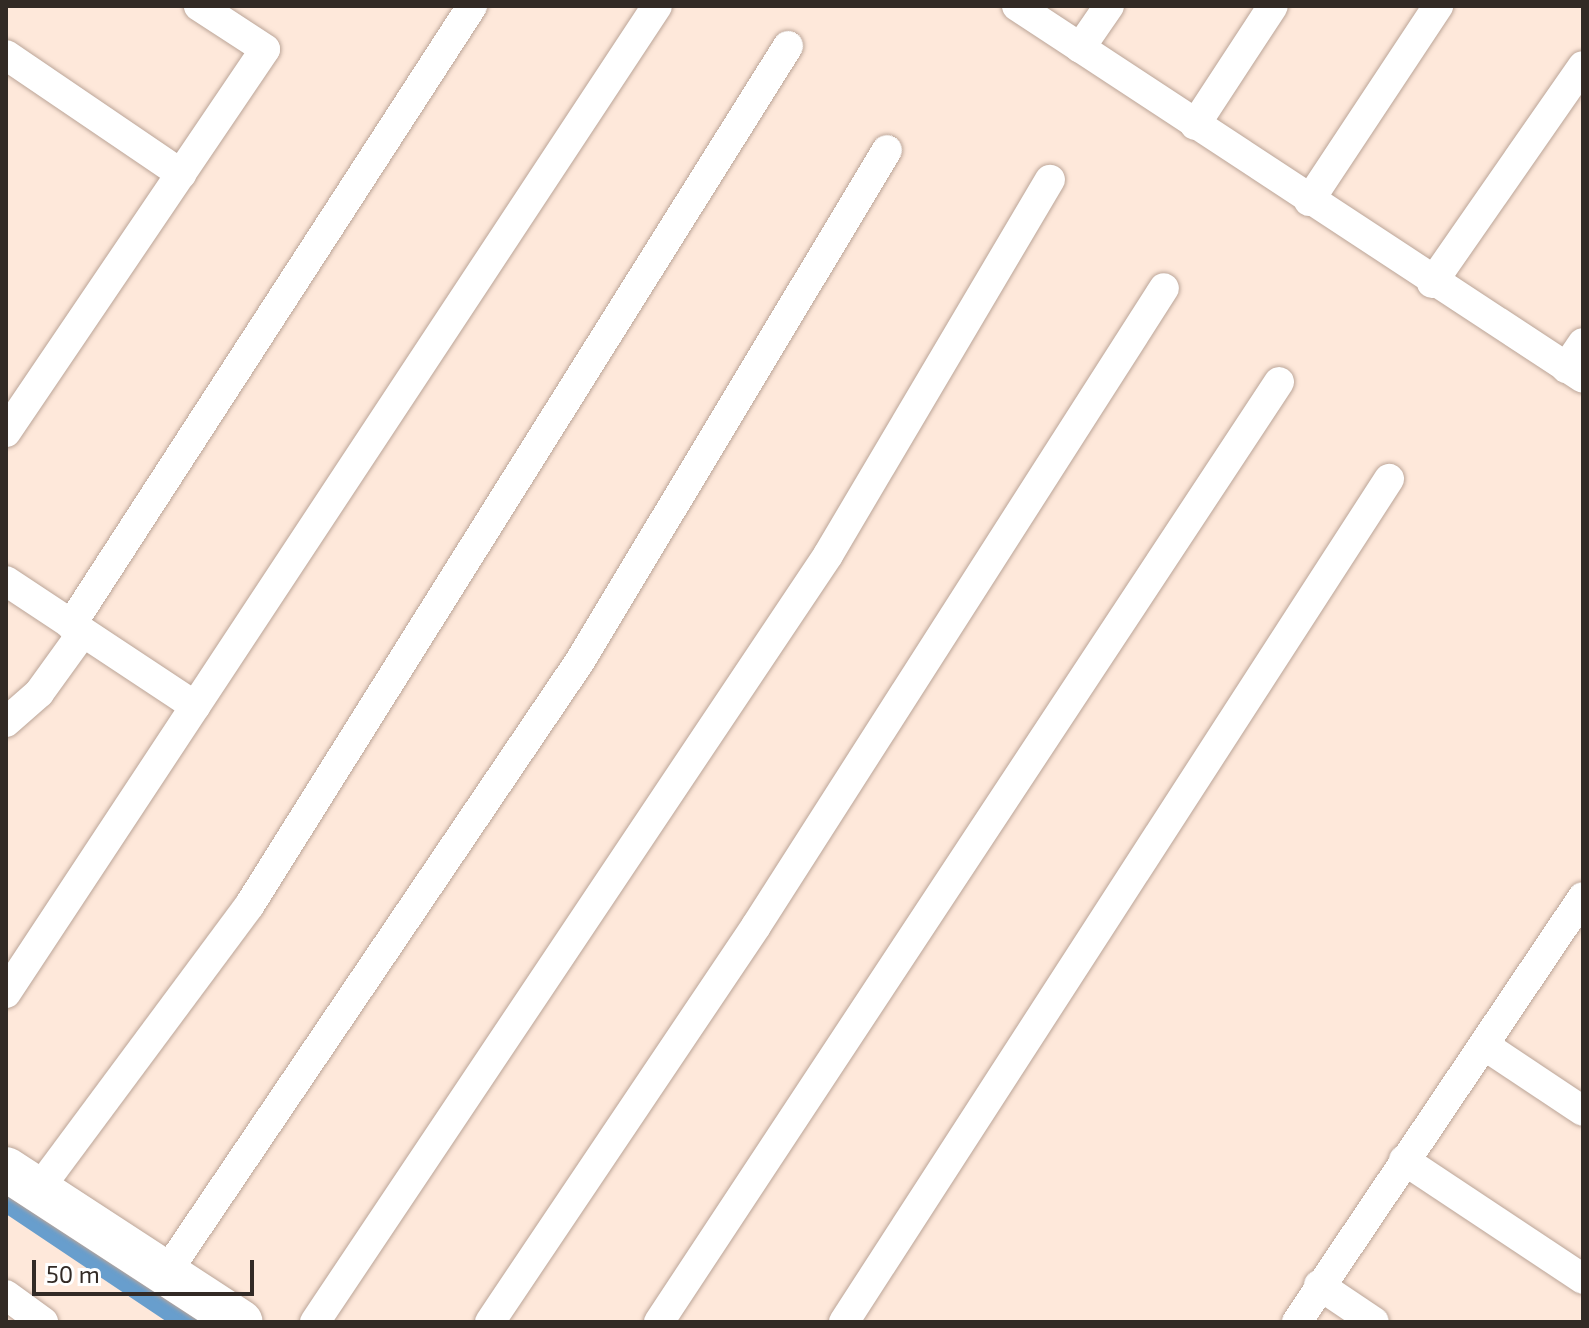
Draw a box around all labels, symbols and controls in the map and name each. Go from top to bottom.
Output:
scale bar [36,1244,258,1294]
text: 50 m [46,1259,100,1288]

